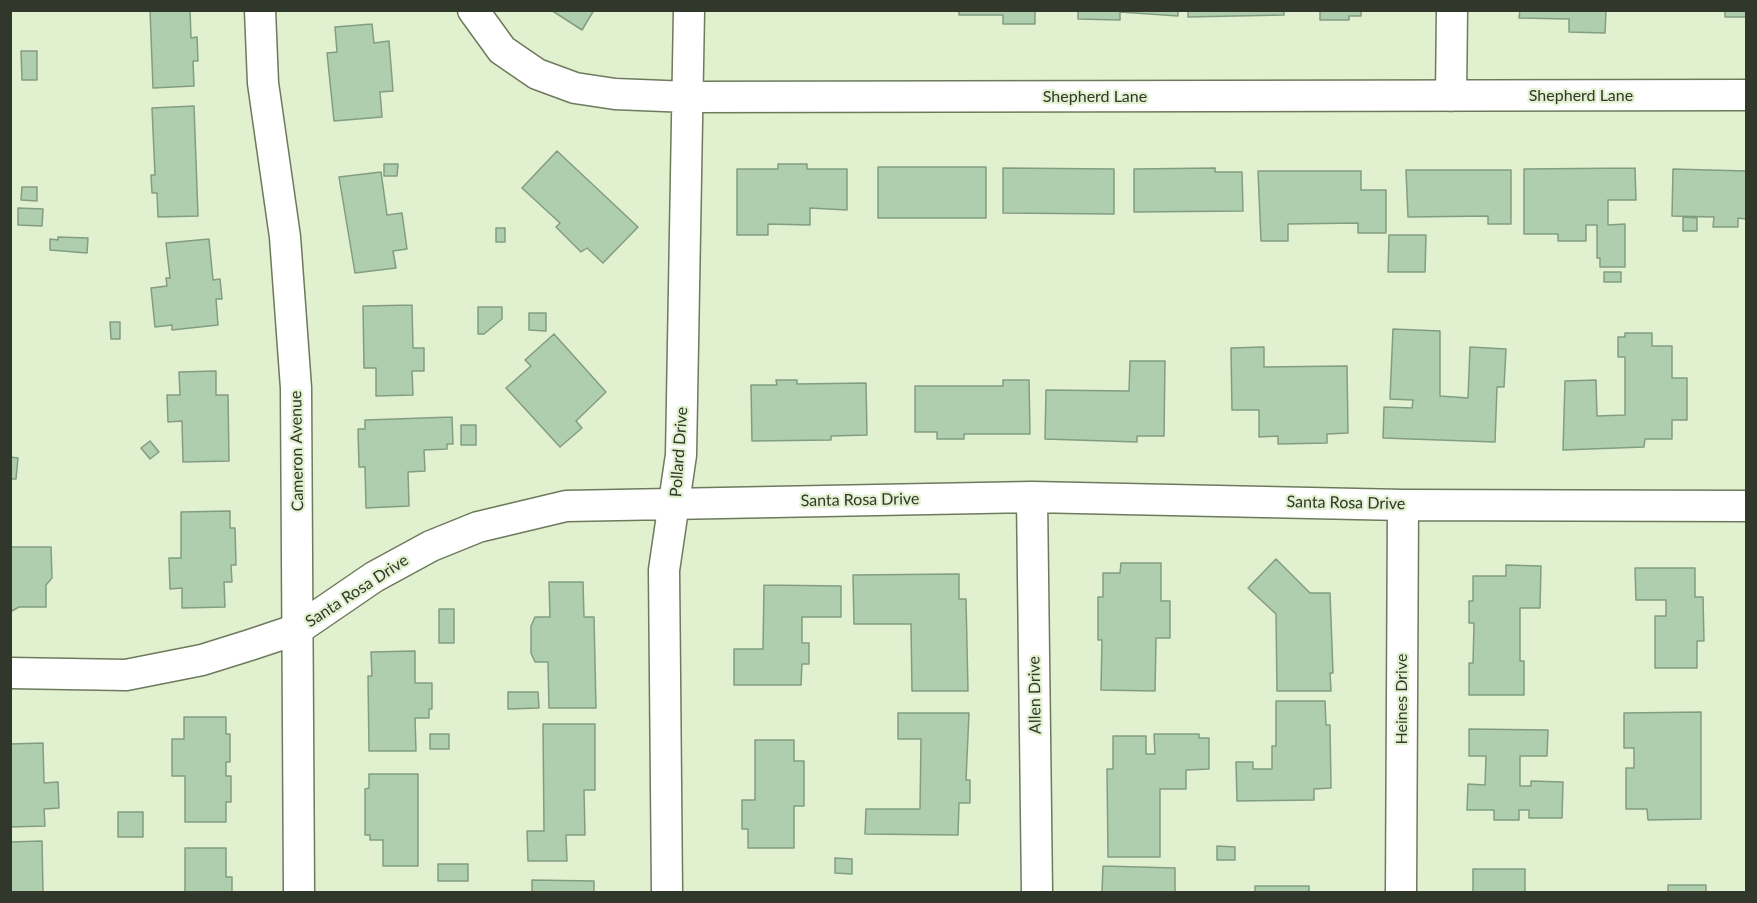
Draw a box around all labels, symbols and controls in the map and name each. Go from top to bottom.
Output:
street label: Shepherd Lane [1529,86,1633,106]
street label: Shepherd Lane [1043,87,1147,107]
street label: Cameron Avenue [286,390,308,512]
street label: Pollard Drive [666,406,692,498]
street label: Santa Rosa Drive [800,489,920,511]
street label: Santa Rosa Drive [1286,492,1406,514]
street label: Santa Rosa Drive [302,551,412,631]
street label: Heines Drive [1392,654,1412,744]
street label: Allen Drive [1025,656,1045,734]

